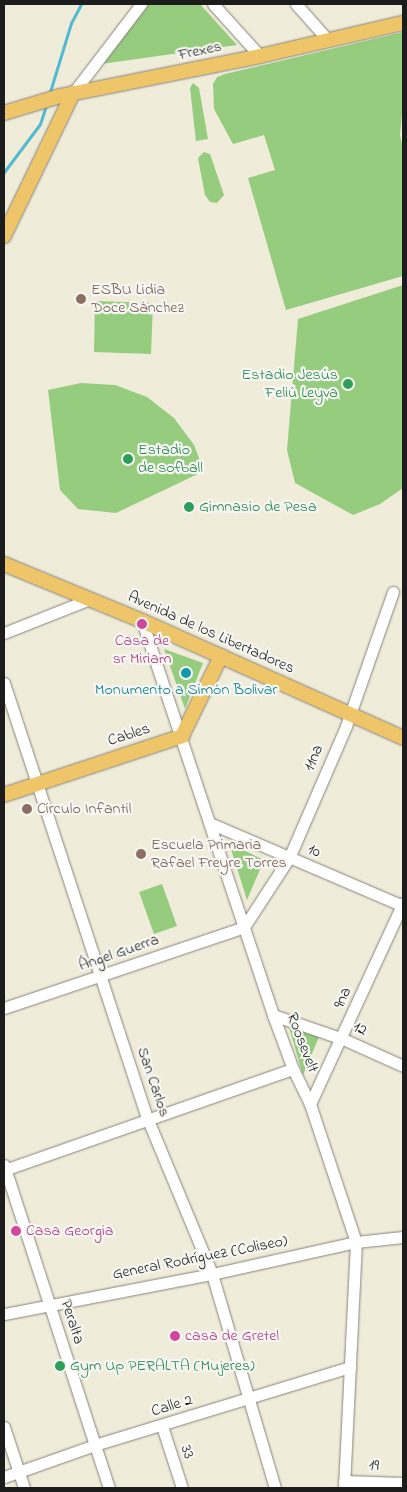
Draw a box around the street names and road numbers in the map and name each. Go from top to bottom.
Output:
street label: Frexes [177,37,223,65]
street label: Avenida de los Libertadores [125,588,297,678]
street label: Cables [105,719,153,751]
street label: 11na [300,742,328,774]
street label: 10 [305,840,323,862]
street label: Ángel Guerra [76,930,162,976]
street label: 9na [330,984,356,1012]
street label: Roosevelt [282,1010,322,1076]
street label: 12 [350,1018,370,1040]
street label: San Carlos [132,1045,174,1119]
street label: General Rodríguez (Coliseo) [111,1232,289,1284]
street label: Peralta [56,1297,88,1347]
street label: Calle 2 [149,1391,195,1421]
street label: 33 [176,1443,198,1461]
street label: 19 [369,1456,379,1476]

